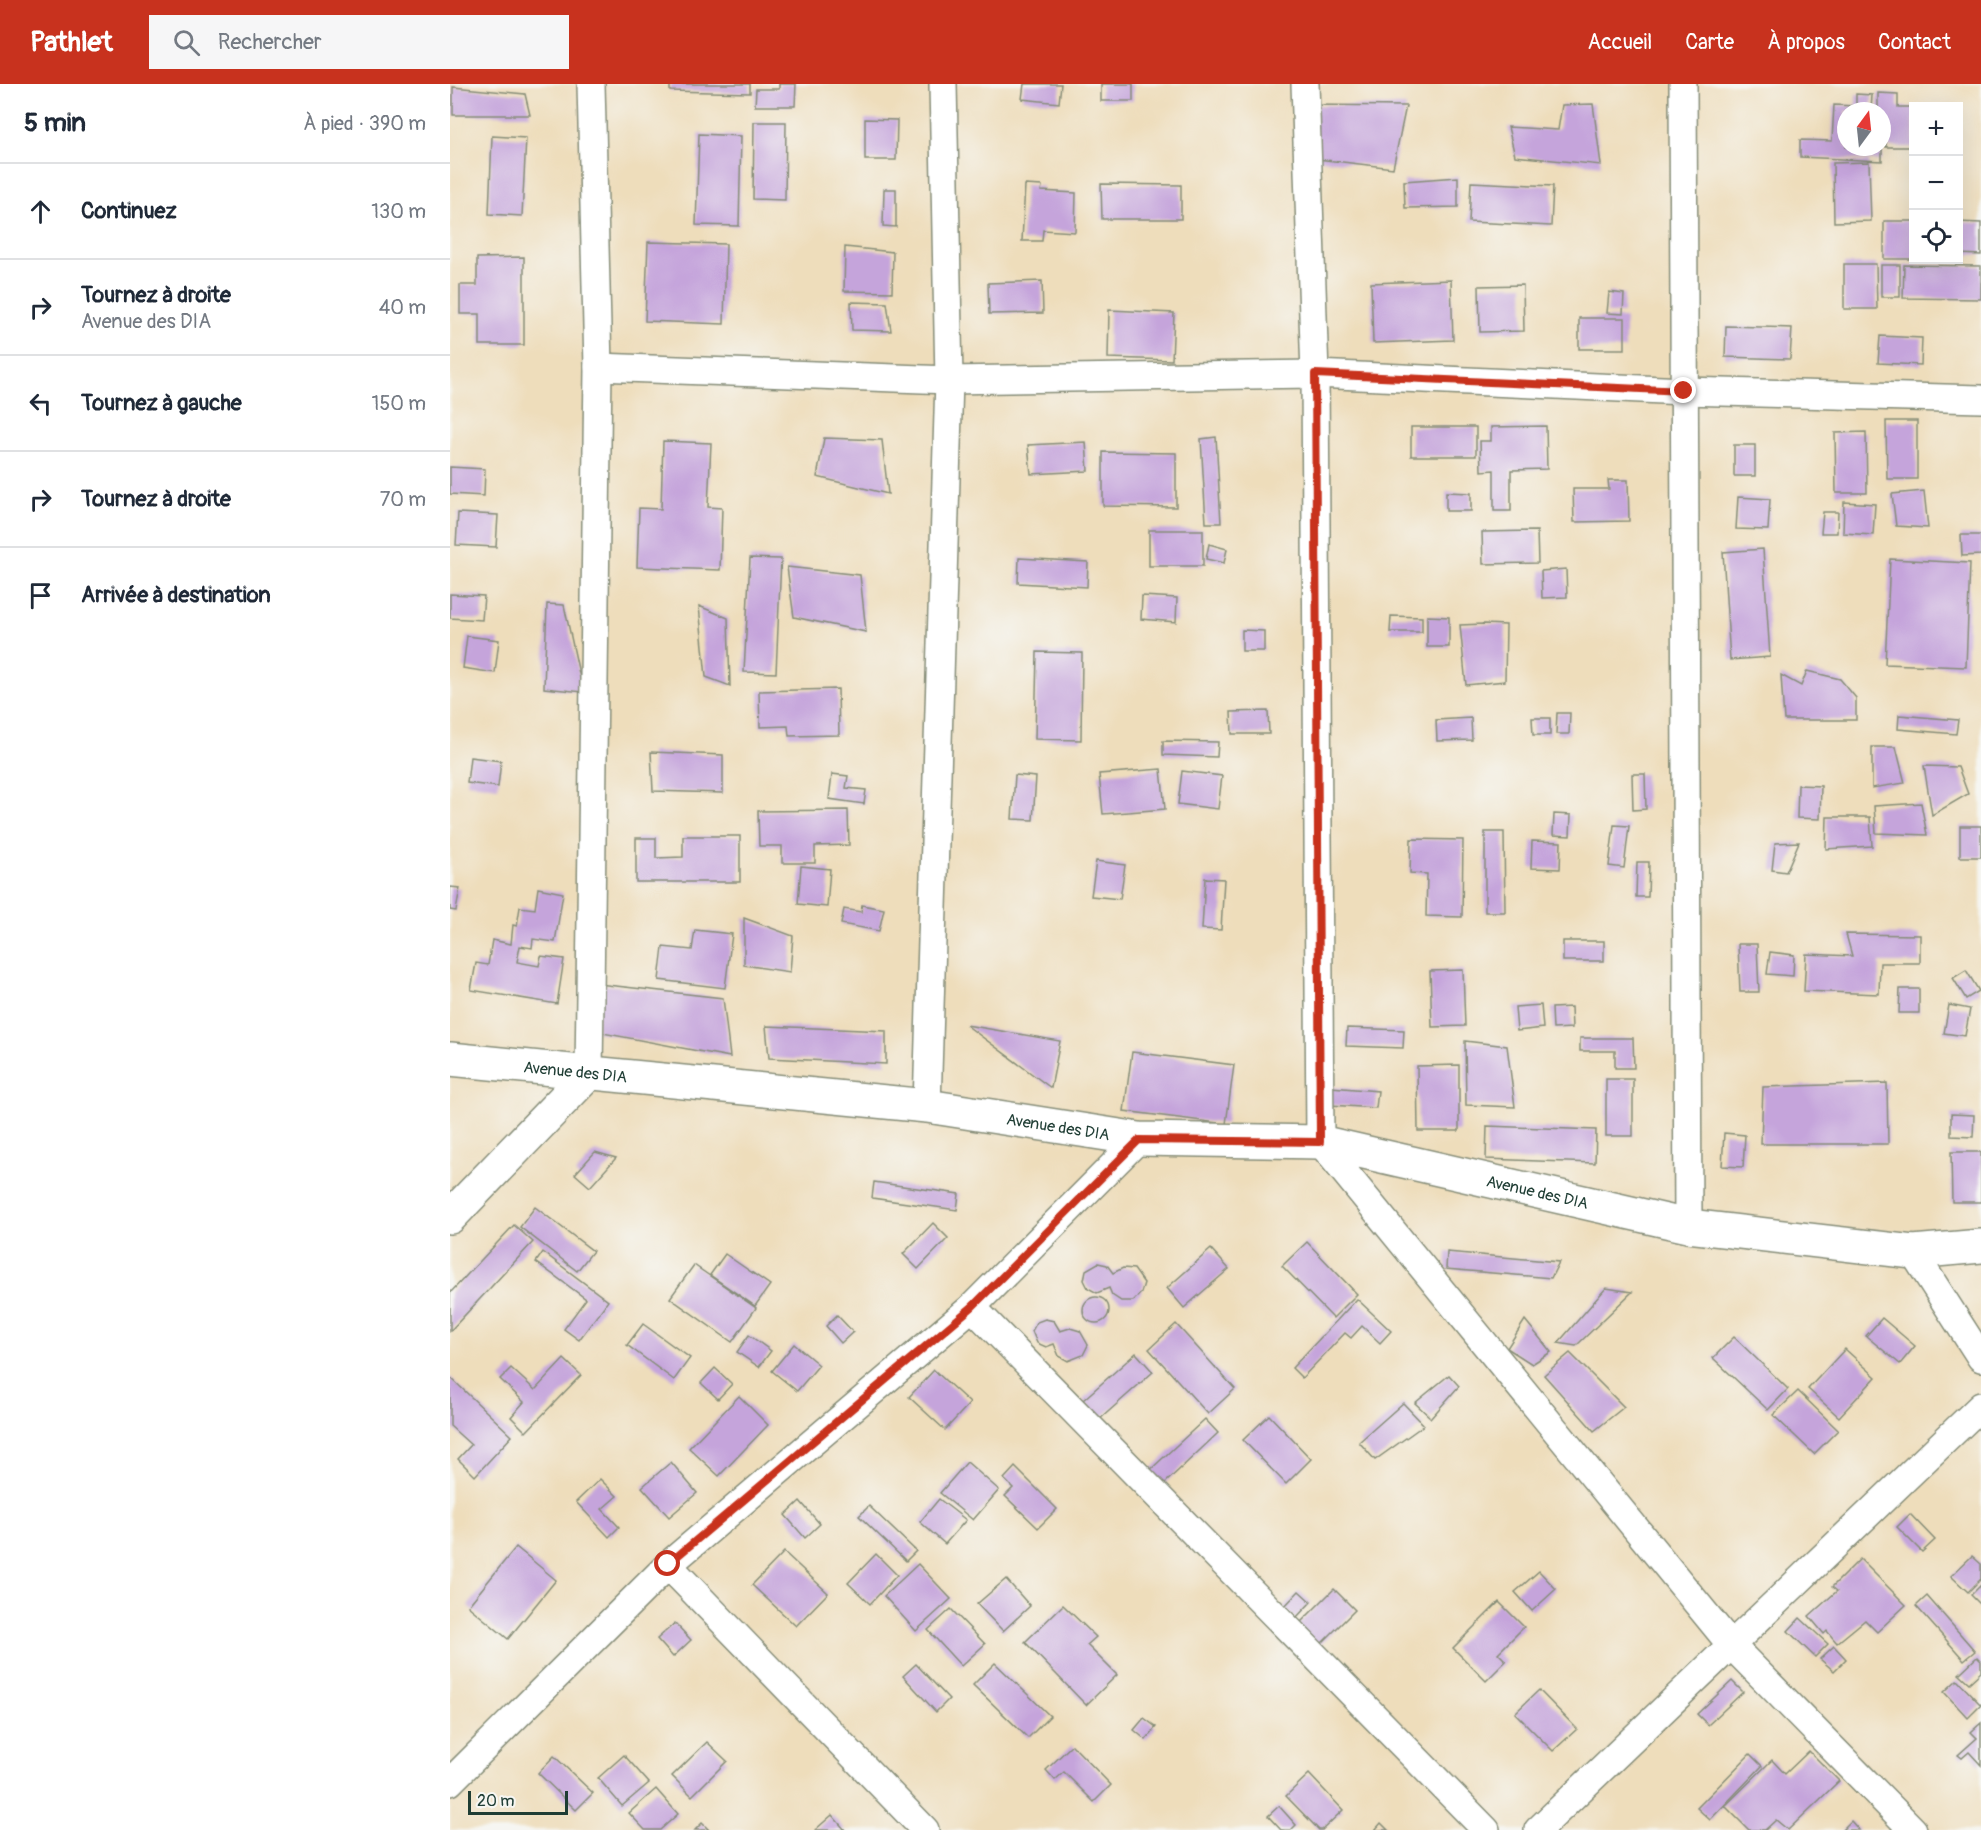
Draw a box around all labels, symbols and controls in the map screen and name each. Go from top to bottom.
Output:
search box [149,15,569,69]
text: Pathlet [30,25,113,60]
icon: search [170,26,203,59]
text: Rechercher [218,28,322,56]
text: Accueil [1588,29,1652,56]
text: Carte [1685,29,1734,56]
text: À propos [1767,29,1845,56]
text: Contact [1878,29,1951,56]
north arrow [1837,102,1891,156]
map controls [1909,102,1963,264]
button: + [1909,102,1963,156]
text: 5 min [24,107,86,139]
text: À pied · 390 m [303,111,426,136]
button: − [1909,156,1963,210]
icon: ahead [24,195,57,228]
text: Continuez [81,197,177,225]
text: 130 m [371,199,426,224]
button: locate [1909,210,1963,264]
text: Tournez à droite [81,281,231,309]
icon: right [24,291,57,324]
text: 40 m [379,295,426,320]
text: Avenue des DIA [81,309,211,334]
route end [1670,377,1696,403]
icon: left [24,387,57,420]
text: Tournez à gauche [81,389,242,417]
text: 150 m [372,391,426,416]
icon: right [24,483,57,516]
text: Tournez à droite [81,485,231,513]
text: 70 m [380,487,426,512]
icon: arrive [24,579,57,612]
text: Arrivée à destination [81,581,271,609]
street label: Avenue des DIA [522,1057,628,1087]
street label: Avenue des DIA [1005,1110,1111,1145]
street label: Avenue des DIA [1484,1171,1590,1214]
route start [654,1550,680,1576]
scale bar [468,1788,568,1816]
text: 20 m [477,1791,515,1811]

